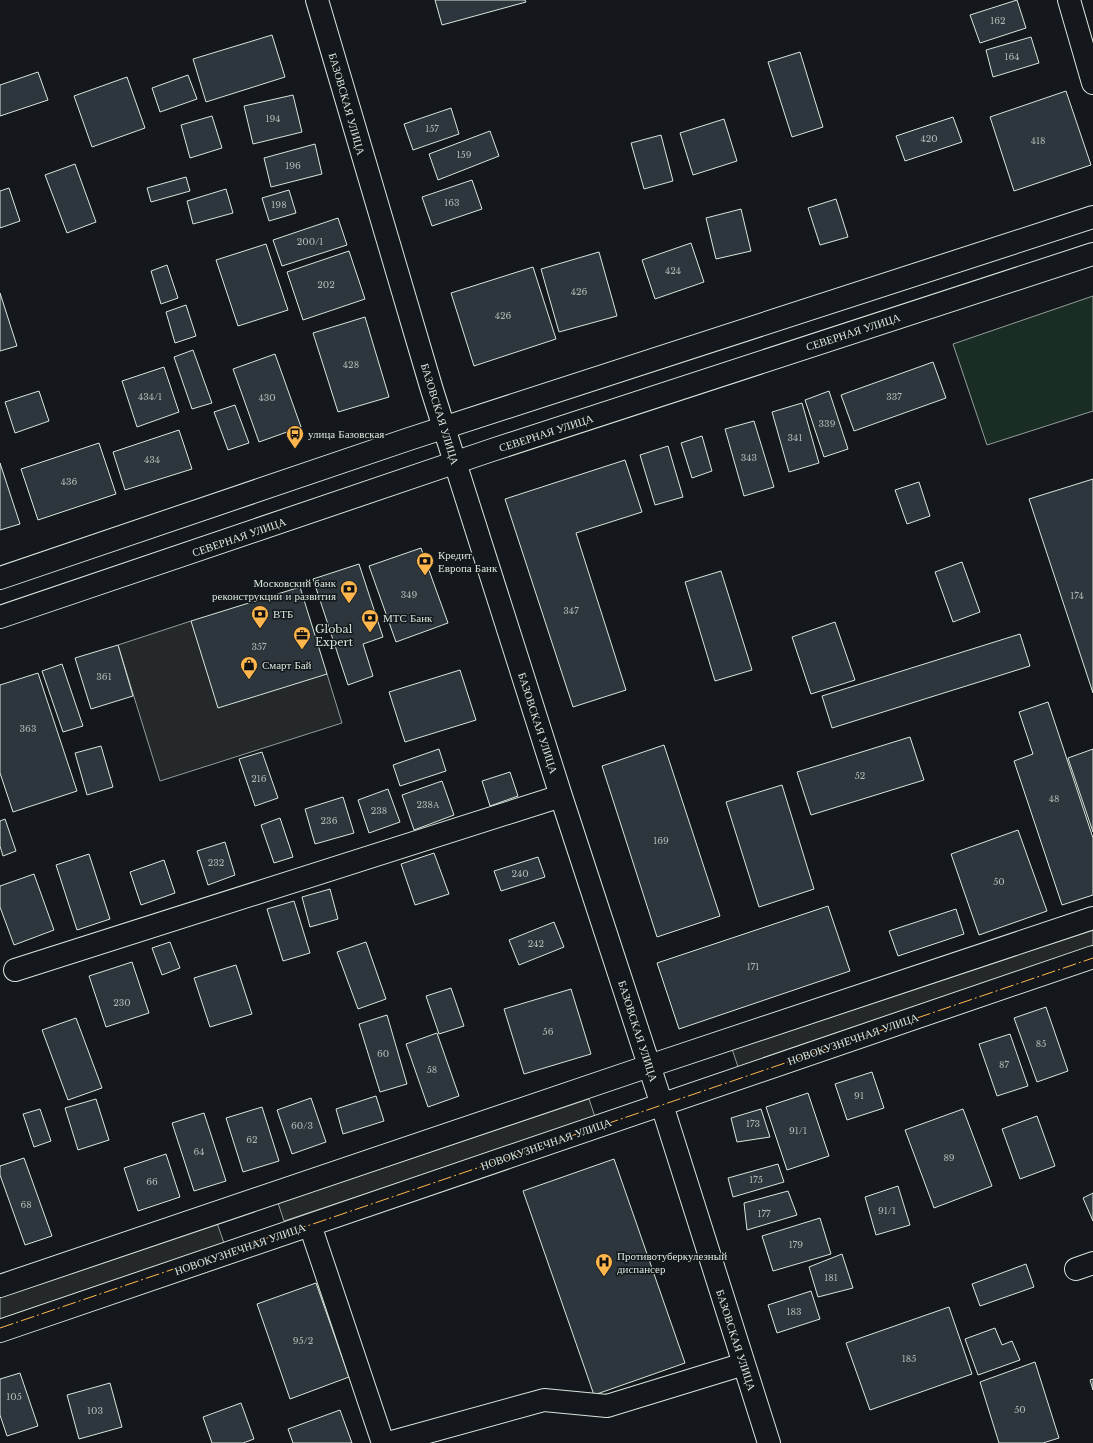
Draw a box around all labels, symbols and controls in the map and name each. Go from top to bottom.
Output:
house number: 162 [990,15,1006,26]
street label: БАЗОВСКАЯ УЛИЦА [326,51,368,157]
house number: 164 [1004,51,1020,62]
house number: 194 [265,113,281,124]
house number: 157 [425,123,439,134]
house number: 420 [920,133,938,144]
house number: 418 [1031,135,1045,146]
house number: 159 [457,149,472,160]
house number: 196 [285,160,301,171]
house number: 163 [444,197,460,208]
house number: 198 [271,199,287,210]
house number: 200/1 [297,236,323,247]
house number: 424 [665,265,681,276]
house number: 202 [317,279,335,290]
house number: 426 [571,286,588,297]
house number: 426 [495,310,512,321]
street label: СЕВЕРНАЯ УЛИЦА [804,310,902,354]
house number: 428 [343,359,359,370]
street label: БАЗОВСКАЯ УЛИЦА [418,361,462,467]
house number: 434/1 [138,391,162,402]
house number: 337 [886,391,902,402]
house number: 430 [258,392,276,403]
street label: СЕВЕРНАЯ УЛИЦА [497,411,595,455]
house number: 339 [819,418,836,429]
bus stop icon: улица Базовская [285,424,305,449]
place label: улица Базовская [308,427,384,441]
house number: 341 [788,432,802,443]
house number: 343 [741,452,757,463]
house number: 434 [144,454,160,465]
house number: 436 [61,476,78,487]
street label: СЕВЕРНАЯ УЛИЦА [190,514,288,560]
place label: Кредит Европа Банк [438,548,498,575]
bank icon: Кредит Европа Банк [415,551,435,576]
place label: Московский банк реконструкции и развития [212,576,337,603]
bank icon: Московский банк реконструкции и развития [339,579,359,604]
house number: 349 [401,589,418,600]
house number: 174 [1070,590,1084,601]
bank icon: ВТБ [250,604,270,629]
house number: 347 [563,605,579,616]
place label: ВТБ [273,607,293,621]
bank icon: МТС Банк [360,608,380,633]
place label: МТС Банк [383,611,433,625]
place label: Global Expert [315,622,354,649]
office icon: Global Expert [292,625,312,650]
house number: 357 [251,641,267,652]
shop icon: Смарт Бай [239,655,259,680]
place label: Смарт Бай [262,658,312,672]
house number: 361 [96,671,112,682]
street label: БАЗОВСКАЯ УЛИЦА [515,671,561,775]
house number: 363 [20,723,36,734]
house number: 52 [855,770,865,781]
house number: 216 [251,773,267,784]
house number: 48 [1049,793,1059,804]
house number: 238А [416,799,440,810]
house number: 238 [371,805,387,816]
house number: 236 [321,815,338,826]
house number: 169 [653,835,669,846]
house number: 232 [208,857,224,868]
house number: 240 [511,868,529,879]
house number: 50 [993,876,1005,887]
house number: 242 [528,938,544,949]
house number: 171 [747,961,759,972]
street label: БАЗОВСКАЯ УЛИЦА [615,979,661,1083]
house number: 230 [113,997,131,1008]
street label: НОВОКУЗНЕЧНАЯ УЛИЦА [786,1010,920,1068]
house number: 56 [543,1026,554,1037]
house number: 85 [1036,1038,1046,1049]
house number: 60 [377,1048,389,1059]
house number: 87 [999,1059,1009,1070]
house number: 58 [427,1064,437,1075]
house number: 91 [854,1090,864,1101]
street label: НОВОКУЗНЕЧНАЯ УЛИЦА [479,1115,613,1173]
house number: 173 [746,1118,760,1129]
house number: 60/3 [291,1120,313,1131]
house number: 91/1 [789,1125,807,1136]
house number: 62 [246,1134,258,1145]
house number: 64 [193,1146,205,1157]
house number: 89 [943,1152,955,1163]
house number: 175 [749,1174,763,1185]
house number: 66 [146,1176,158,1187]
house number: 68 [20,1199,32,1210]
house number: 91/1 [878,1205,896,1216]
house number: 177 [757,1208,771,1219]
street label: НОВОКУЗНЕЧНАЯ УЛИЦА [173,1220,307,1278]
house number: 179 [789,1239,803,1250]
place label: Противотуберкулезный диспансер [617,1249,727,1276]
hospital icon: Противотуберкулезный диспансер [594,1252,614,1277]
house number: 181 [824,1272,838,1283]
street label: БАЗОВСКАЯ УЛИЦА [713,1288,759,1392]
house number: 183 [786,1306,802,1317]
house number: 95/2 [293,1335,313,1346]
house number: 185 [902,1353,916,1364]
house number: 105 [6,1391,22,1402]
house number: 50 [1014,1404,1026,1415]
house number: 103 [87,1405,103,1416]

